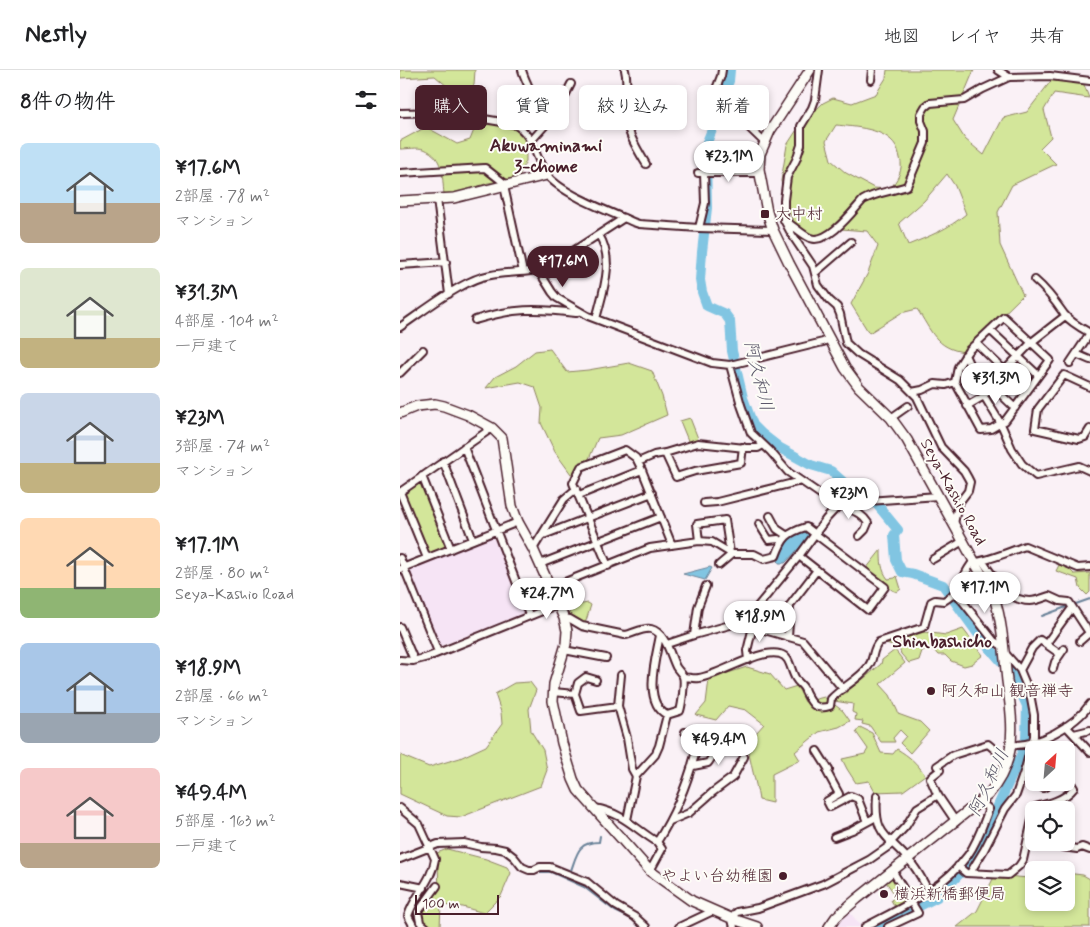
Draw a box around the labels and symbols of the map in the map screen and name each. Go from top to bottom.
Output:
district label: Akuwaminami 3-chome [490,134,602,179]
pin: ¥23.1M [688,140,770,183]
place label: 大中村 [775,204,823,225]
marker: 大中村 [759,208,771,220]
pin: ¥17.6M [522,246,604,288]
water label: 阿久和川 [738,338,778,414]
pin: ¥31.3M [955,362,1037,405]
street label: Seya-Kashio Road [915,435,991,549]
pin: ¥23M [819,478,879,520]
pin: ¥17.1M [944,572,1026,614]
pin: ¥24.7M [506,578,588,620]
pin: ¥18.9M [719,600,801,643]
district label: Shinbashicho [892,630,992,654]
place label: 阿久和山 観音禅寺 [941,681,1073,702]
marker: 阿久和山 観音禅寺 [925,685,937,697]
pin: ¥49.4M [678,724,760,766]
north arrow [1025,741,1075,791]
water label: 阿久和川 [963,745,1015,821]
place label: やよい台幼稚園 [661,866,773,887]
marker: やよい台幼稚園 [777,870,789,882]
place label: 横浜新橋郵便局 [894,884,1006,905]
marker: 横浜新橋郵便局 [878,888,890,900]
scale bar [415,892,499,915]

